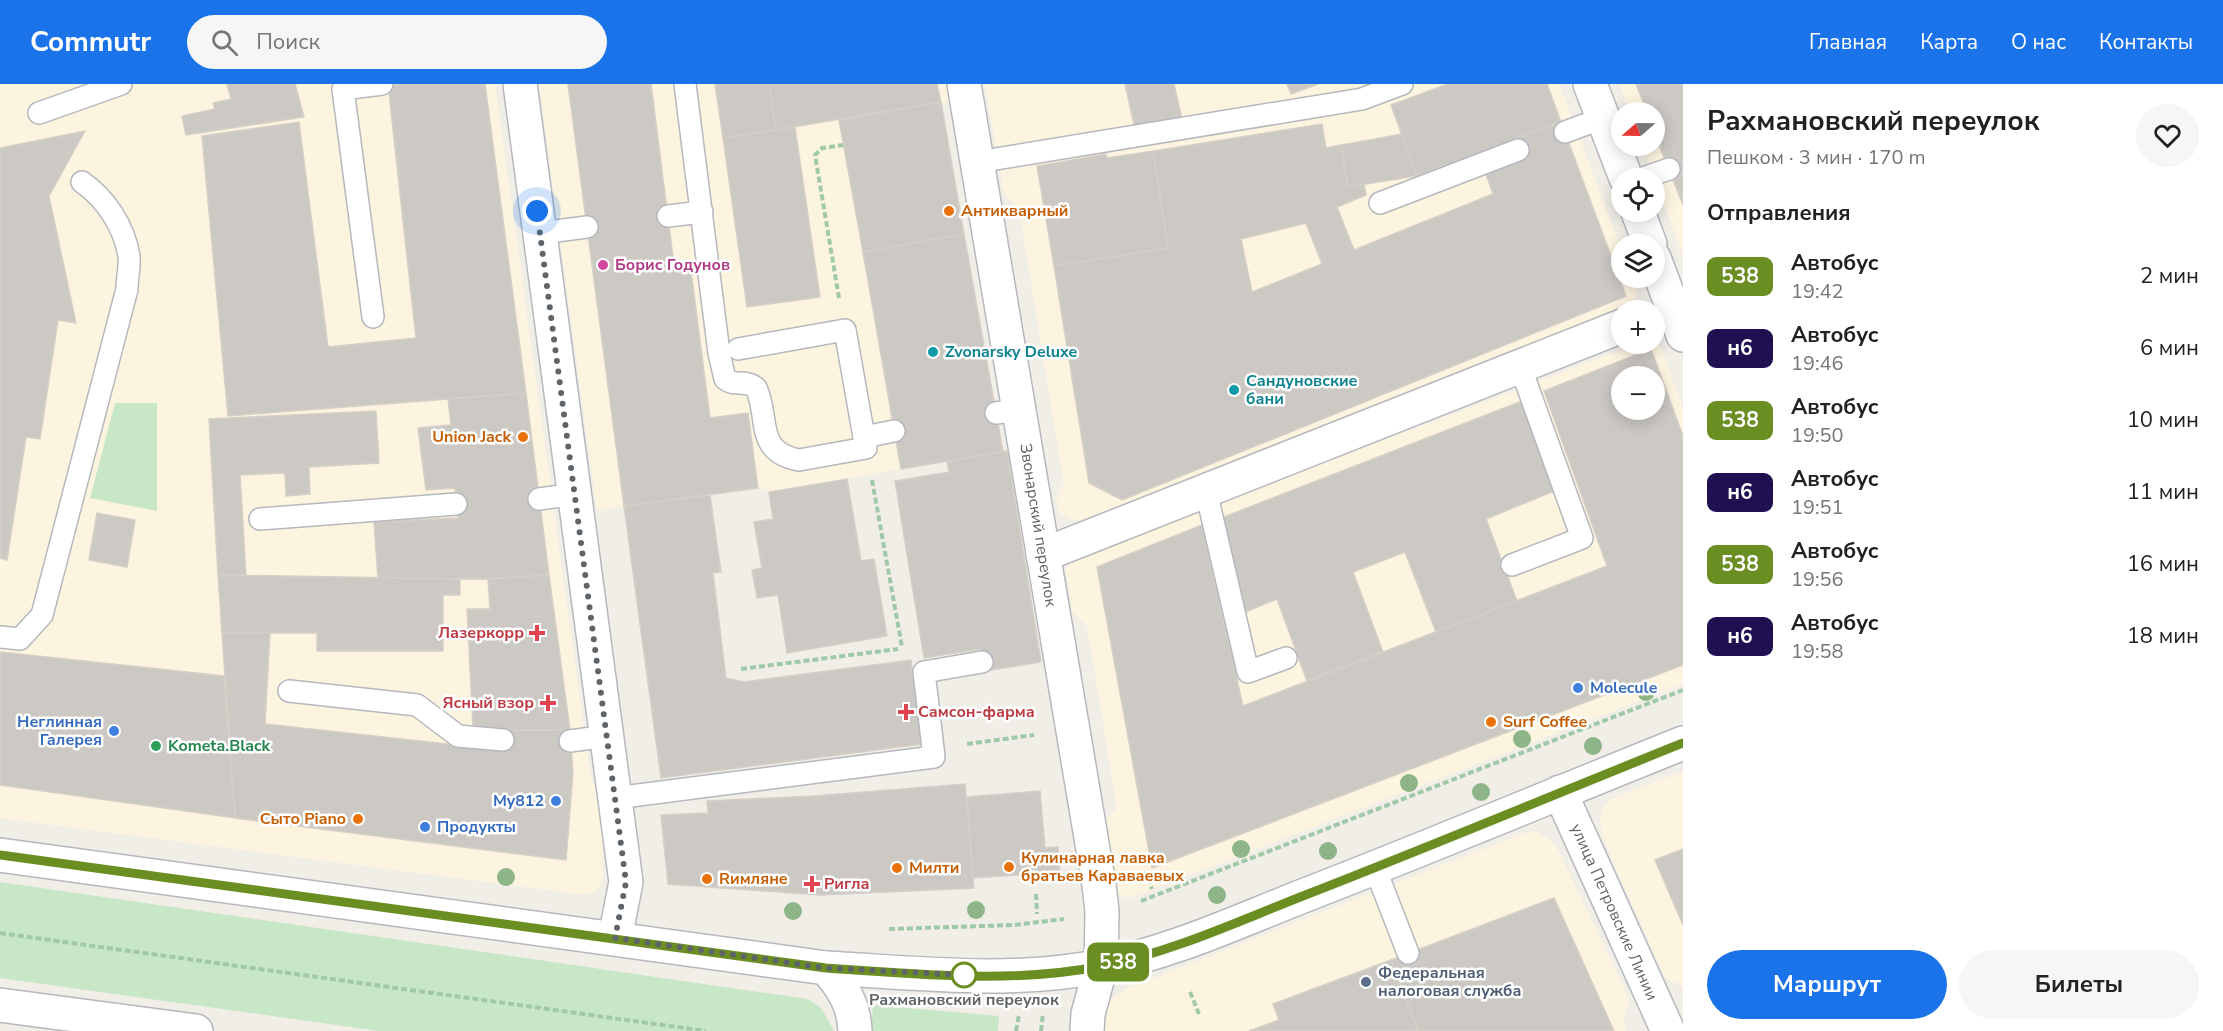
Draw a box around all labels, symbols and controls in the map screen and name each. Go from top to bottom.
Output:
search box [187,15,607,69]
text: Commutr [30,23,151,61]
icon: search [208,26,241,59]
text: Поиск [256,27,320,57]
text: Главная [1809,28,1887,56]
text: Карта [1920,28,1978,56]
text: О нас [2011,28,2066,56]
text: Контакты [2099,28,2193,56]
north arrow [1611,102,1665,156]
map controls [1611,102,1665,420]
text: Рахмановский переулок [1707,102,2039,140]
button: heart [2136,104,2199,167]
text: Пешком · 3 мин · 170 m [1707,144,1926,171]
button: locate [1611,168,1665,222]
your location [522,196,552,226]
text: Отправления [1707,198,1851,228]
place label: Антикварный [961,200,1069,222]
marker: Антикварный [942,204,956,218]
button: layers [1611,234,1665,288]
text: Автобус [1791,248,1879,278]
place label: Борис Годунов [615,254,730,276]
marker: Борис Годунов [596,258,610,272]
text: 2 мин [2140,261,2199,291]
text: 538 [1721,262,1759,290]
text: 19:42 [1791,278,1844,305]
button: + [1611,300,1665,354]
text: Автобус [1791,320,1879,350]
text: 6 мин [2140,333,2199,363]
text: н6 [1727,334,1753,362]
place label: Zvonarsky Deluxe [945,341,1078,363]
marker: Zvonarsky Deluxe [926,345,940,359]
text: 19:46 [1791,350,1844,377]
button: − [1611,366,1665,420]
place label: Сандуновские бани [1246,370,1358,410]
marker: Сандуновские бани [1227,383,1241,397]
text: Автобус [1791,392,1879,422]
text: 10 мин [2127,405,2199,435]
text: 538 [1721,406,1759,434]
text: 19:50 [1791,422,1844,449]
place label: Union Jack [432,426,511,448]
marker: Union Jack [516,430,530,444]
street label: Звонарский переулок [1014,442,1062,609]
text: Автобус [1791,464,1879,494]
text: 11 мин [2127,477,2199,507]
text: н6 [1727,478,1753,506]
text: 19:51 [1791,494,1844,521]
text: Автобус [1791,536,1879,566]
text: 16 мин [2127,549,2199,579]
text: 538 [1721,550,1759,578]
text: 19:56 [1791,566,1844,593]
text: Автобус [1791,608,1879,638]
text: 18 мин [2127,621,2199,651]
place label: Лазеркорр [438,622,524,644]
text: н6 [1727,622,1753,650]
marker: Лазеркорр [528,624,546,642]
text: 19:58 [1791,638,1844,665]
place label: Molecule [1590,677,1658,699]
marker: Molecule [1571,681,1585,695]
place label: Ясный взор [442,692,534,714]
marker: Ясный взор [539,694,557,712]
place label: Самсон-фарма [918,701,1035,723]
marker: Самсон-фарма [899,705,913,719]
place label: Неглинная Галерея [17,711,102,751]
place label: Surf Coffee [1503,711,1587,733]
marker: Surf Coffee [1484,715,1498,729]
marker: Неглинная Галерея [107,724,121,738]
place label: Kometa.Black [168,735,271,757]
marker: Kometa.Black [149,739,163,753]
place label: My812 [493,790,544,812]
marker: My812 [549,794,563,808]
place label: Сыто Piano [260,808,346,830]
marker: Сыто Piano [351,812,365,826]
place label: Продукты [437,816,516,838]
marker: Продукты [418,820,432,834]
street label: улица Петровские Линии [1565,820,1663,1004]
place label: Кулинарная лавка братьев Караваевых [1021,847,1184,887]
place label: Милти [909,857,959,879]
marker: Кулинарная лавка братьев Караваевых [1002,860,1016,874]
marker: Милти [890,861,904,875]
place label: Rимляне [719,868,788,890]
marker: Rимляне [700,872,714,886]
place label: Ригла [824,873,869,895]
marker: Ригла [805,877,819,891]
line badge: 538 [1084,942,1152,982]
text: 538 [1099,948,1137,976]
button: Маршрут [1707,950,1947,1019]
button: Билеты [1959,950,2199,1019]
marker: Рахмановский переулок [951,962,977,988]
place label: Федеральная налоговая служба [1378,962,1521,1002]
marker: Федеральная налоговая служба [1359,975,1373,989]
place label: Рахмановский переулок [869,989,1060,1011]

